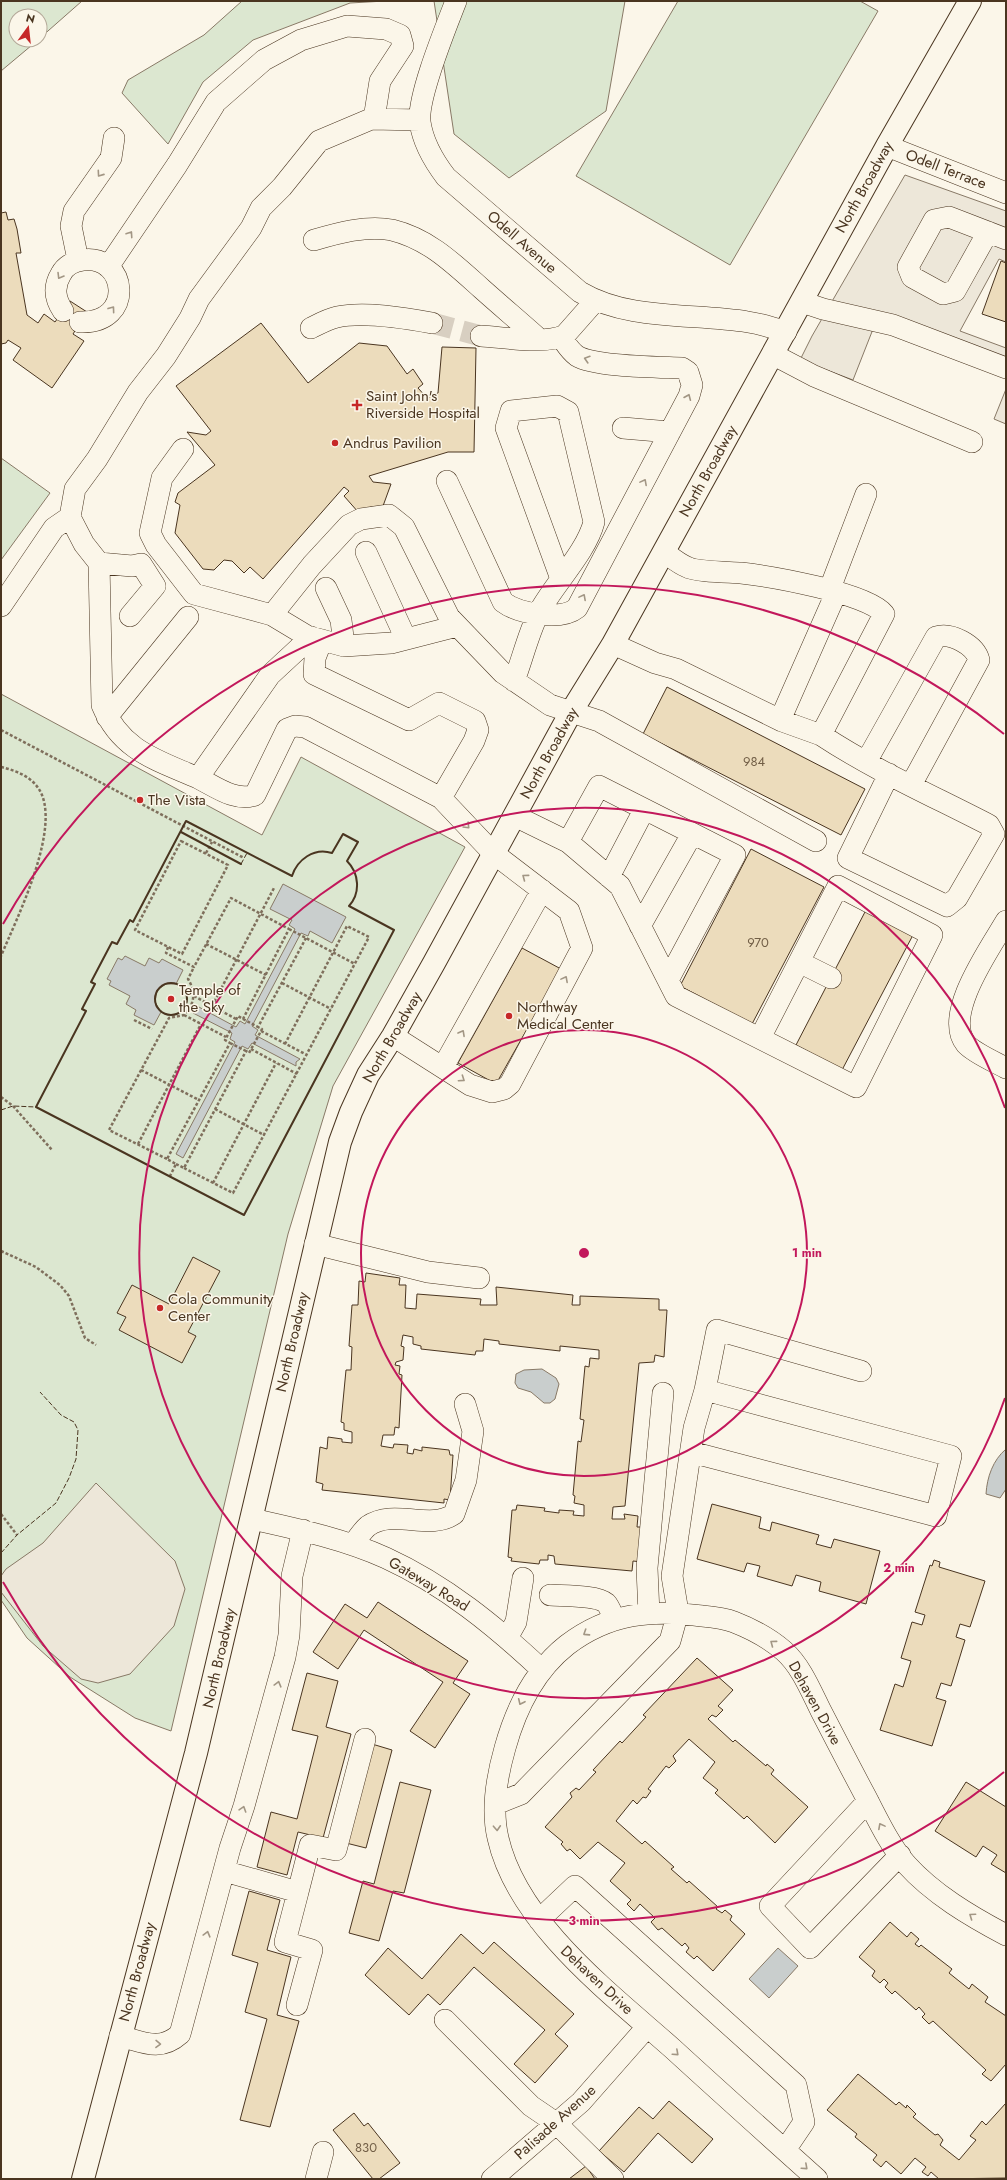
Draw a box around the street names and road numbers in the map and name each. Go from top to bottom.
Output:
street label: North Broadway [830,137,899,237]
street label: Odell Terrace [902,143,990,195]
street label: Odell Avenue [482,205,562,279]
street label: North Broadway [674,421,743,521]
street label: North Broadway [515,703,584,803]
street label: North Broadway [357,987,427,1087]
street label: North Broadway [270,1289,314,1394]
street label: Gateway Road [384,1551,474,1617]
street label: North Broadway [197,1605,241,1710]
street label: Dehaven Drive [783,1657,847,1749]
street label: North Broadway [113,1919,161,2024]
street label: Dehaven Drive [556,1940,639,2020]
street label: Palisade Avenue [509,2079,601,2165]

